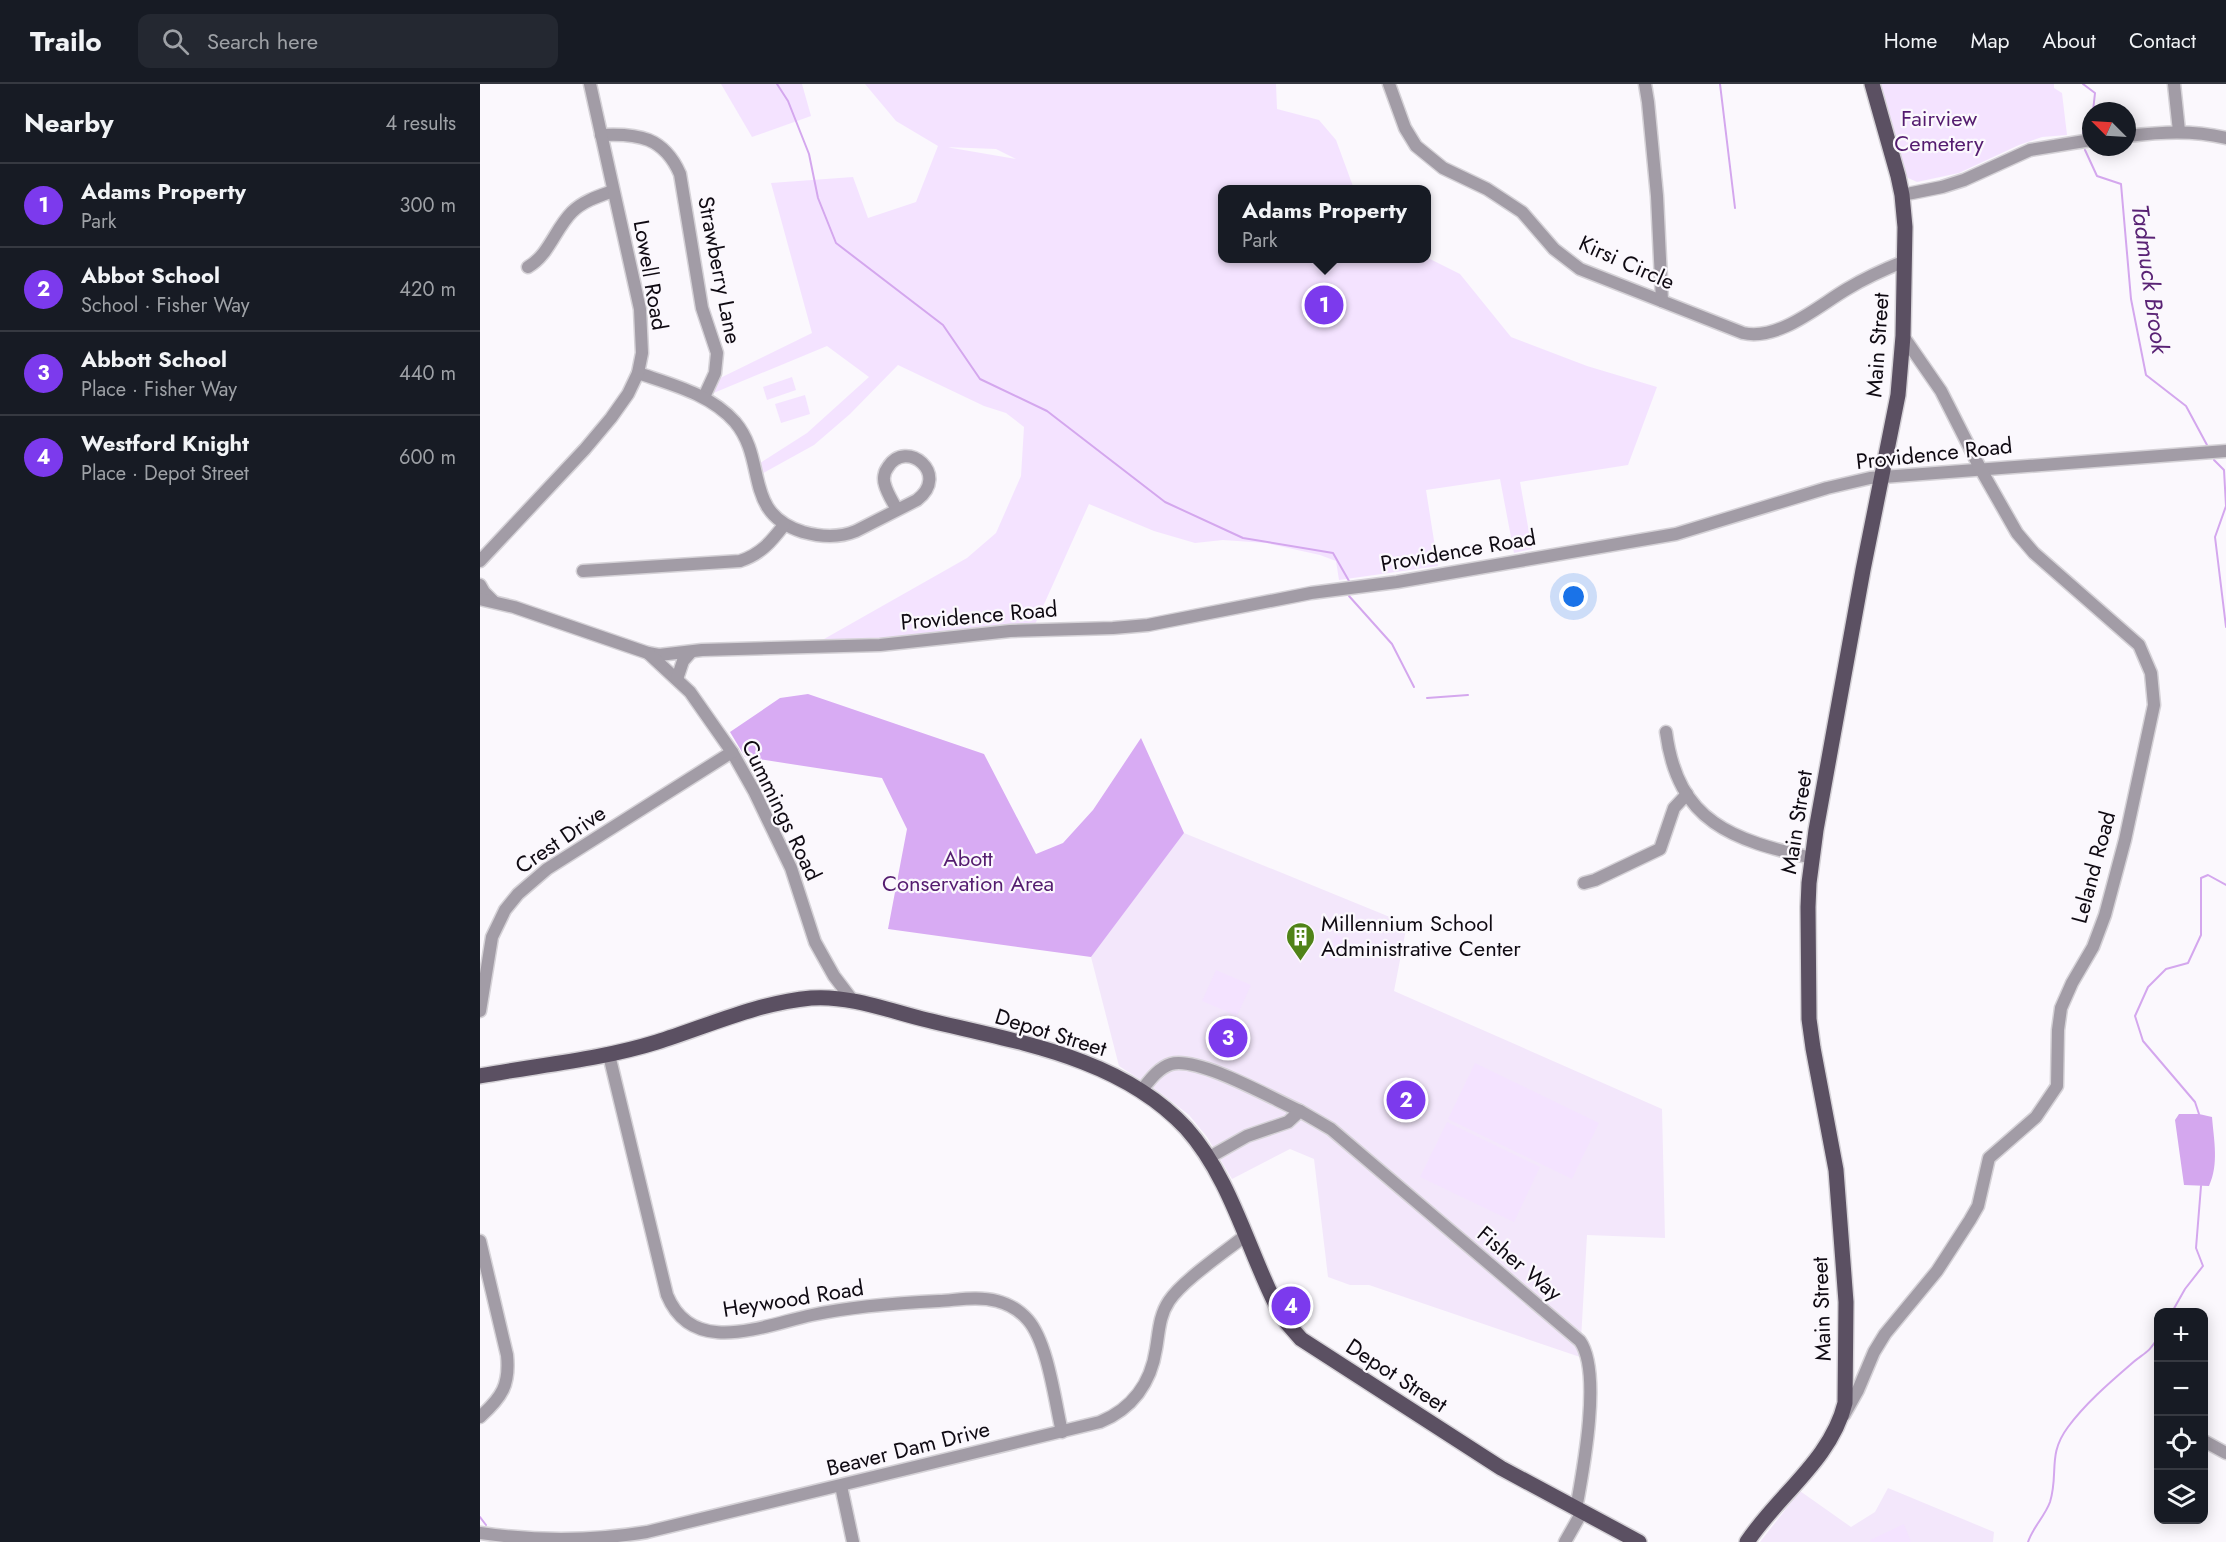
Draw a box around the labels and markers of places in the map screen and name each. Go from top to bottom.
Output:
pin: 1 [1304,282,1344,328]
place label: Millennium School Administrative Center [1321,907,1521,964]
building icon: Millennium School Administrative Center [1284,920,1316,962]
pin: 3 [1208,1016,1248,1060]
pin: 2 [1386,1078,1426,1122]
pin: 4 [1272,1284,1310,1328]

